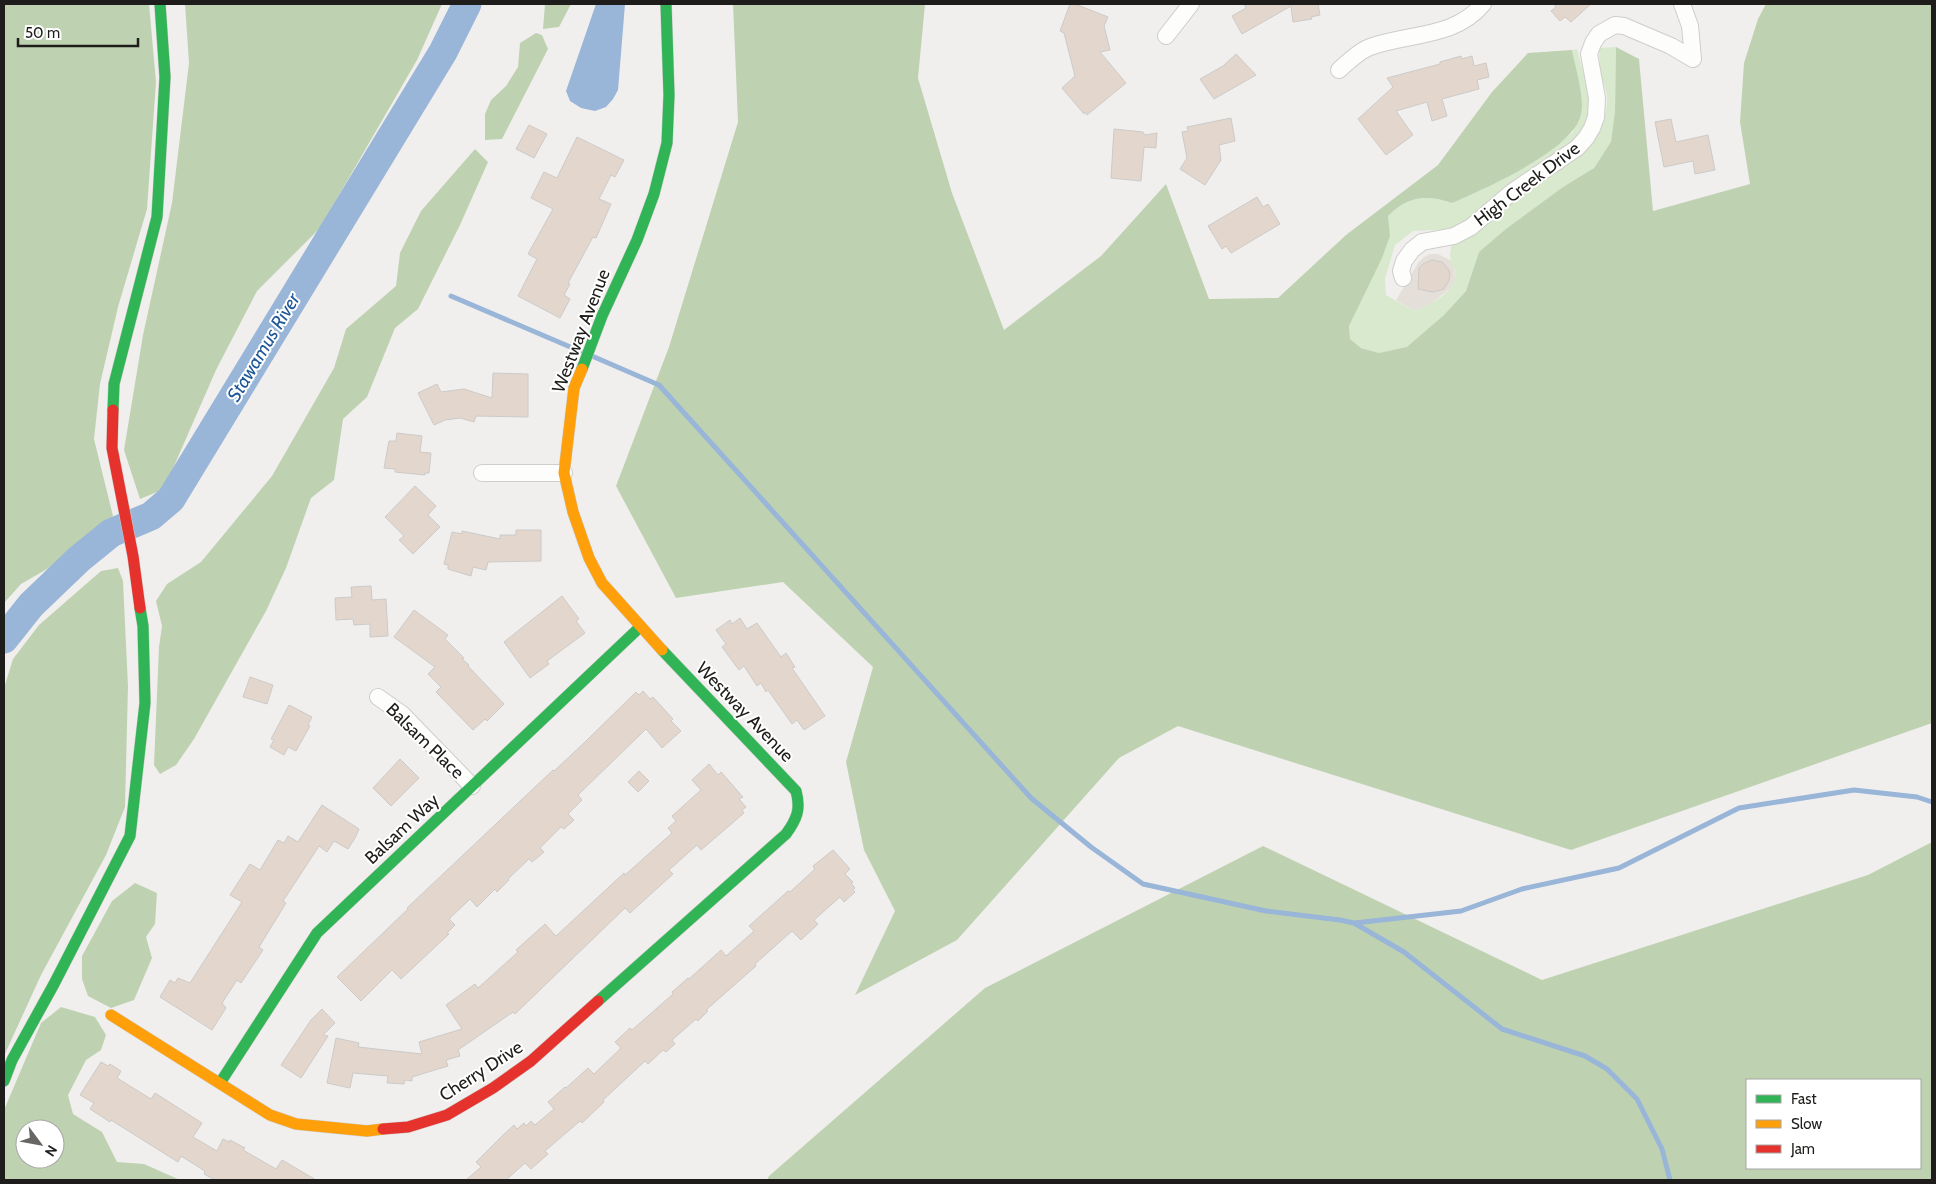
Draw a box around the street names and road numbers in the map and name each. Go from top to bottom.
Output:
street label: High Creek Drive [1470,137,1584,231]
street label: Westway Avenue [547,266,615,396]
street label: Westway Avenue [692,657,798,767]
street label: Balsam Place [381,698,469,784]
street label: Balsam Way [360,789,444,869]
street label: Cherry Drive [435,1036,527,1106]

